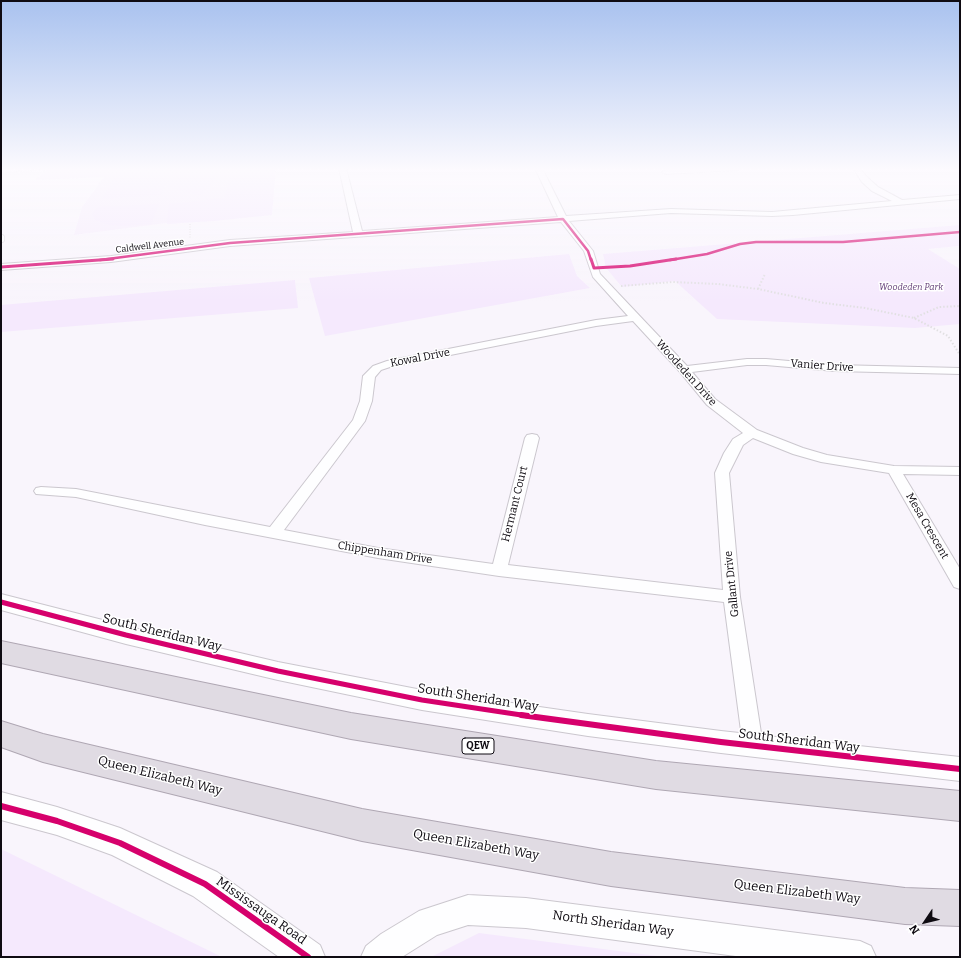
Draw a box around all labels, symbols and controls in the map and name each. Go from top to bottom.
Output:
street label: Caldwell Avenue [115,236,185,256]
park label: Woodeden Park [879,282,943,292]
street label: Woodeden Drive [653,337,719,409]
street label: Kowal Drive [389,346,451,370]
street label: Vanier Drive [790,357,854,375]
street label: Hermant Court [499,465,531,543]
street label: Mesa Crescent [903,491,951,561]
street label: Chippenham Drive [337,539,433,567]
street label: Gallant Drive [722,550,742,618]
street label: South Sheridan Way [101,611,223,655]
street label: South Sheridan Way [416,681,540,715]
street label: South Sheridan Way [737,726,861,756]
road number: QEW [462,738,494,754]
street label: Queen Elizabeth Way [96,753,224,799]
street label: Queen Elizabeth Way [412,826,540,864]
street label: Mississauga Road [213,874,309,948]
street label: Queen Elizabeth Way [733,876,861,908]
north arrow [905,902,945,942]
street label: North Sheridan Way [551,908,675,940]
text: N [907,922,923,936]

